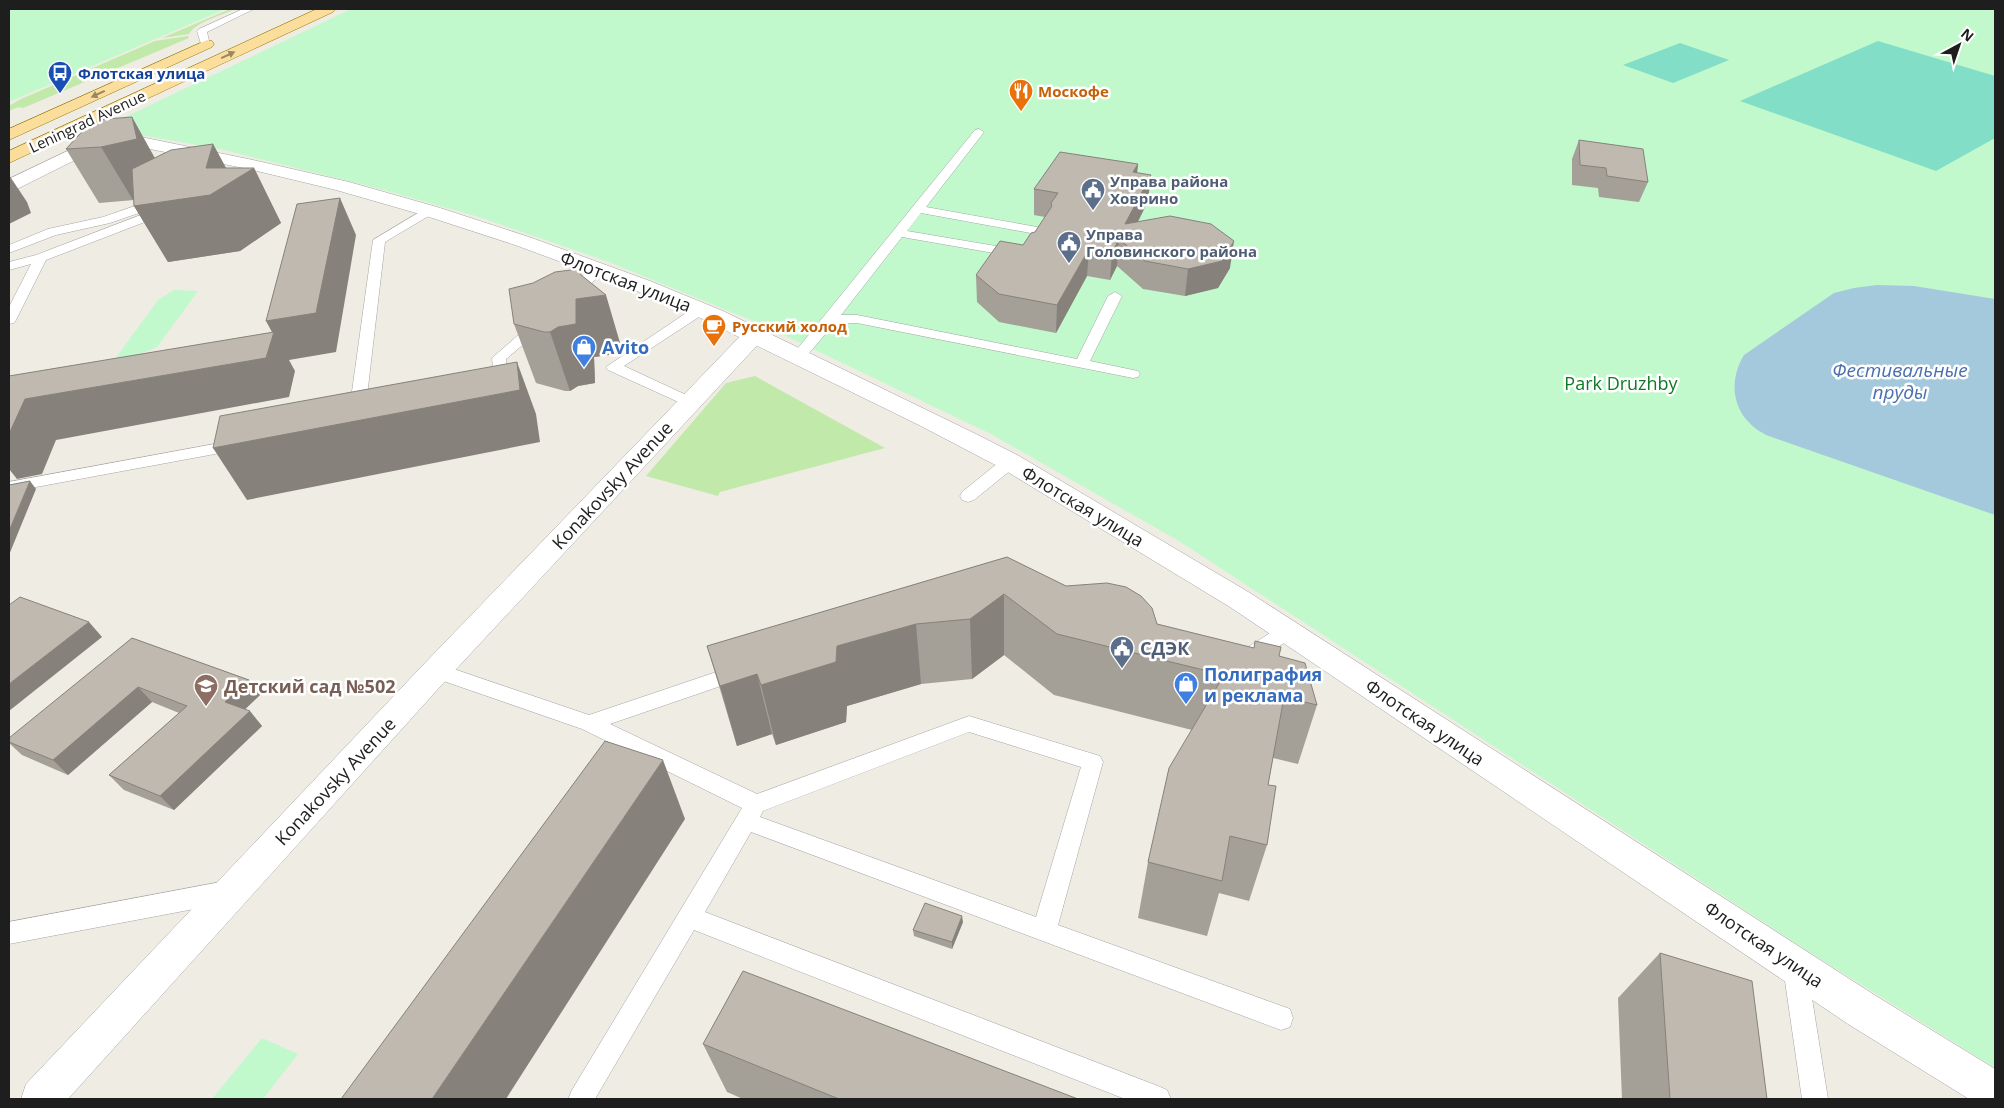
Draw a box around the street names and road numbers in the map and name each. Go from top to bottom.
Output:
street label: Leningrad Avenue [26,85,148,157]
street label: Флотская улица [557,245,695,317]
street label: Konakovsky Avenue [546,416,678,554]
street label: Флотская улица [1017,460,1149,552]
street label: Флотская улица [1361,673,1489,771]
street label: Konakovsky Avenue [269,712,401,850]
street label: Флотская улица [1700,895,1828,993]

